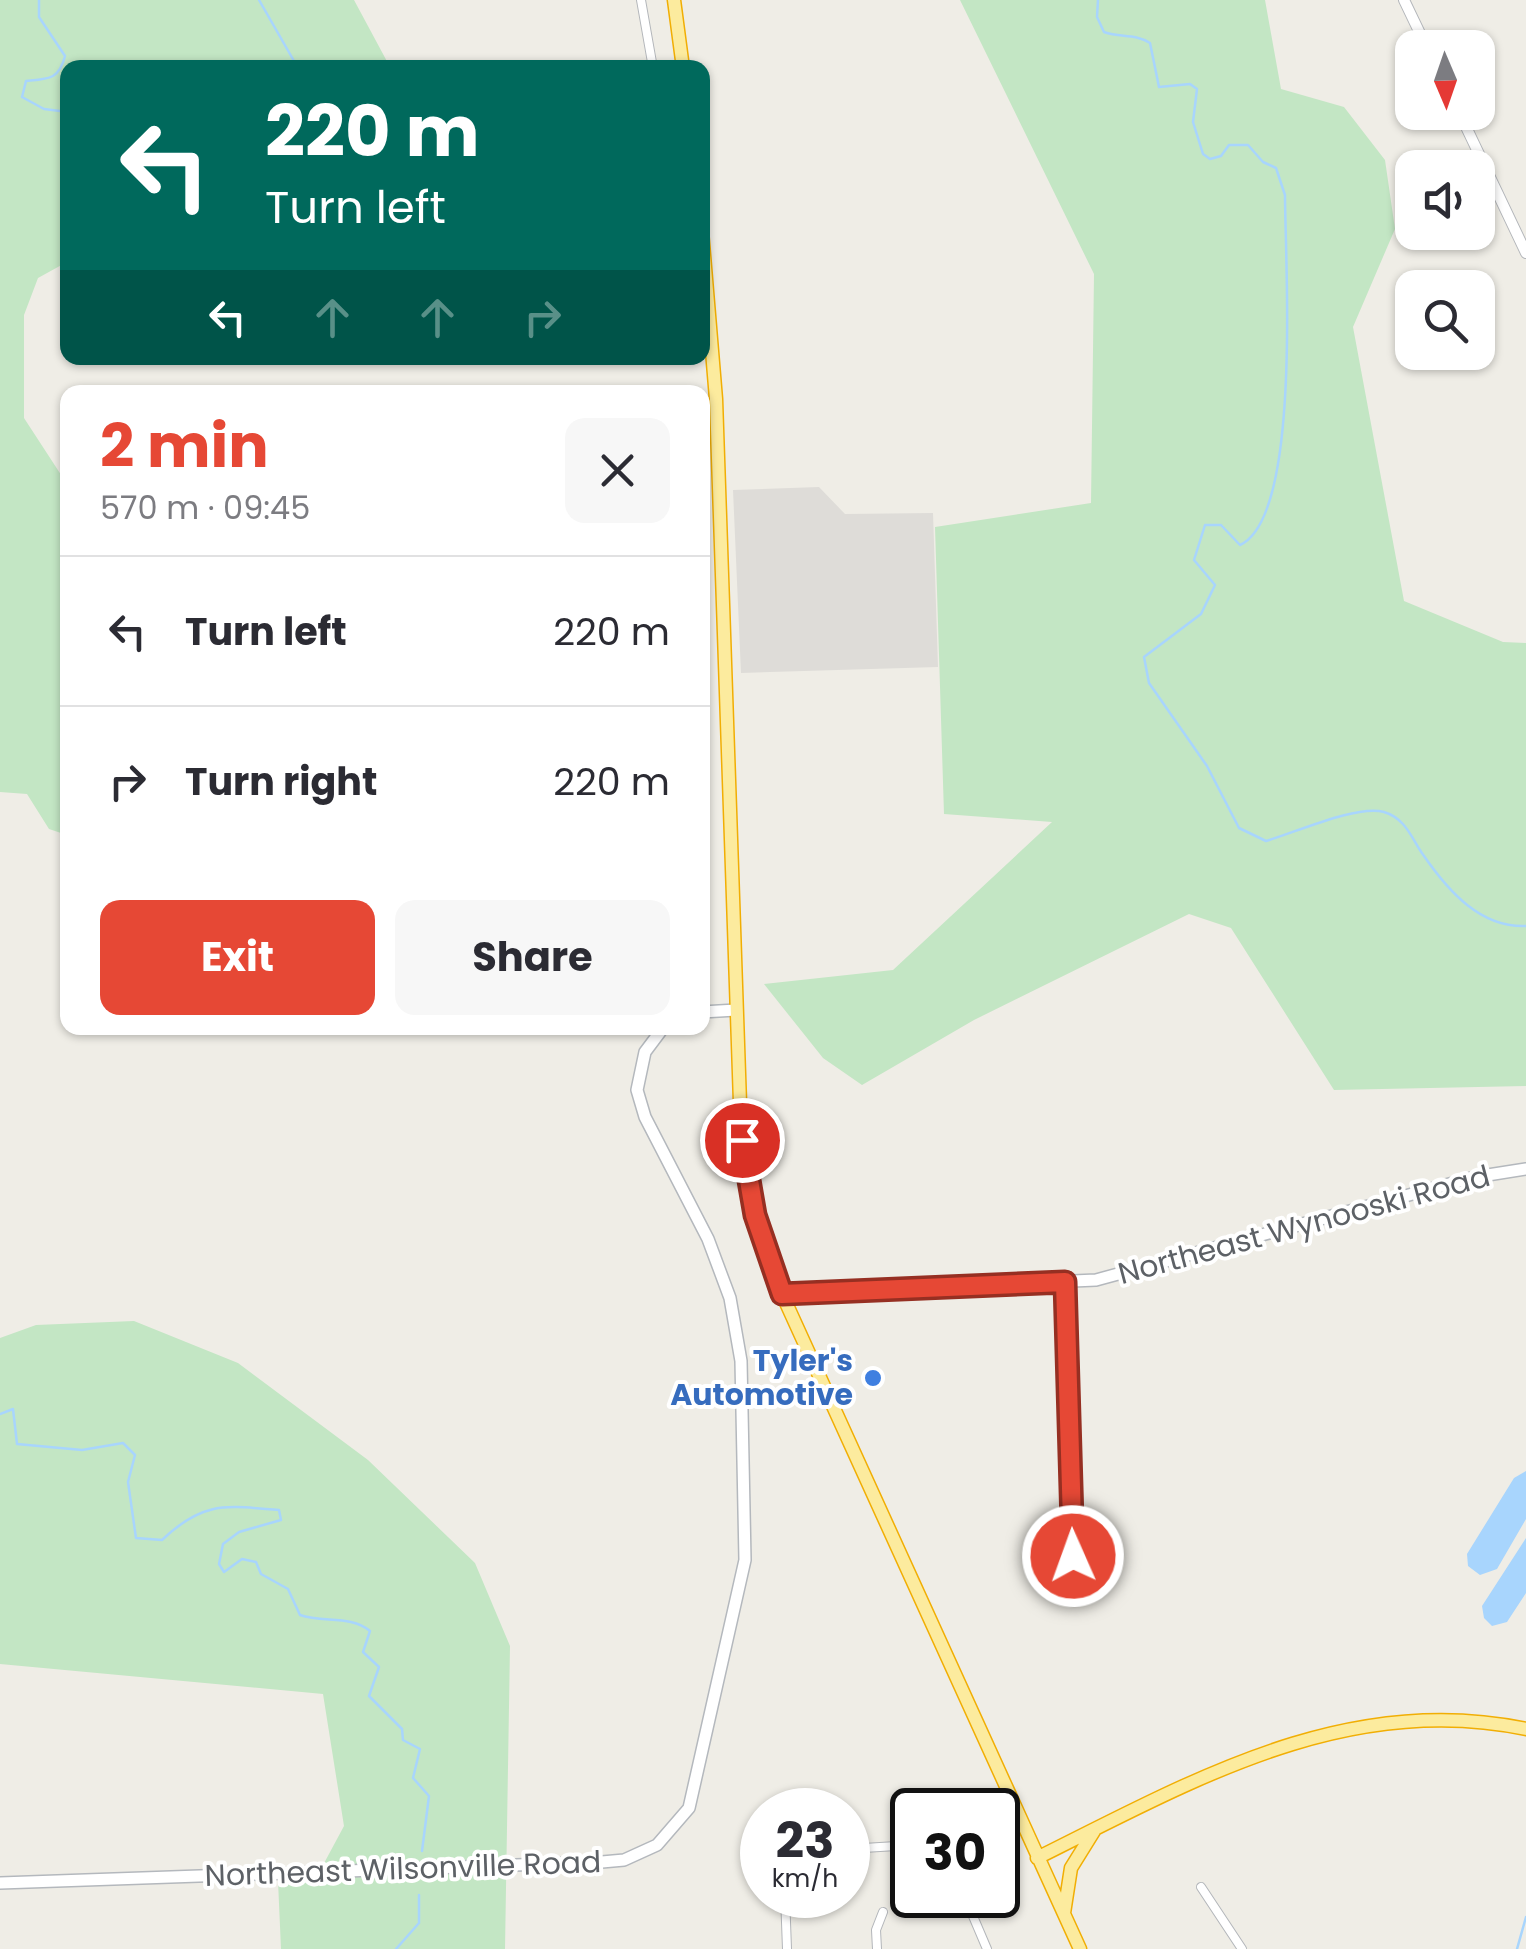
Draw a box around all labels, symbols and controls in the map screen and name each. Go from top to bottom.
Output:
north arrow [1395,30,1495,130]
map controls [1395,30,1495,370]
text: 220 m [265,82,480,181]
icon: left [100,100,230,230]
button: sound [1395,150,1495,250]
text: Turn left [265,176,446,239]
button: search [1395,270,1495,370]
icon: left [200,290,255,345]
icon: ahead [305,290,360,345]
icon: ahead [410,290,465,345]
icon: right [515,290,570,345]
text: 2 min [100,404,269,488]
button: close [565,418,670,523]
text: 570 m · 09:45 [100,485,310,530]
icon: left [100,604,155,659]
text: Turn left [185,605,347,658]
text: 220 m [553,605,670,658]
icon: right [100,754,155,809]
text: Turn right [185,755,377,808]
text: 220 m [553,755,670,808]
button: Exit [100,900,375,1015]
button: Share [395,900,670,1015]
pin [700,1098,785,1183]
icon: arrive [715,1113,770,1168]
street label: Northeast Wynooski Road [1113,1154,1495,1295]
place label: Tyler's Automotive [670,1339,853,1416]
marker: Tyler's Automotive [862,1367,884,1389]
position arrow [1021,1504,1125,1608]
speed limit sign: 30 [890,1788,1020,1918]
text: 23 [776,1805,834,1876]
street label: Northeast Wilsonville Road [204,1840,602,1897]
text: km/h [772,1861,838,1896]

